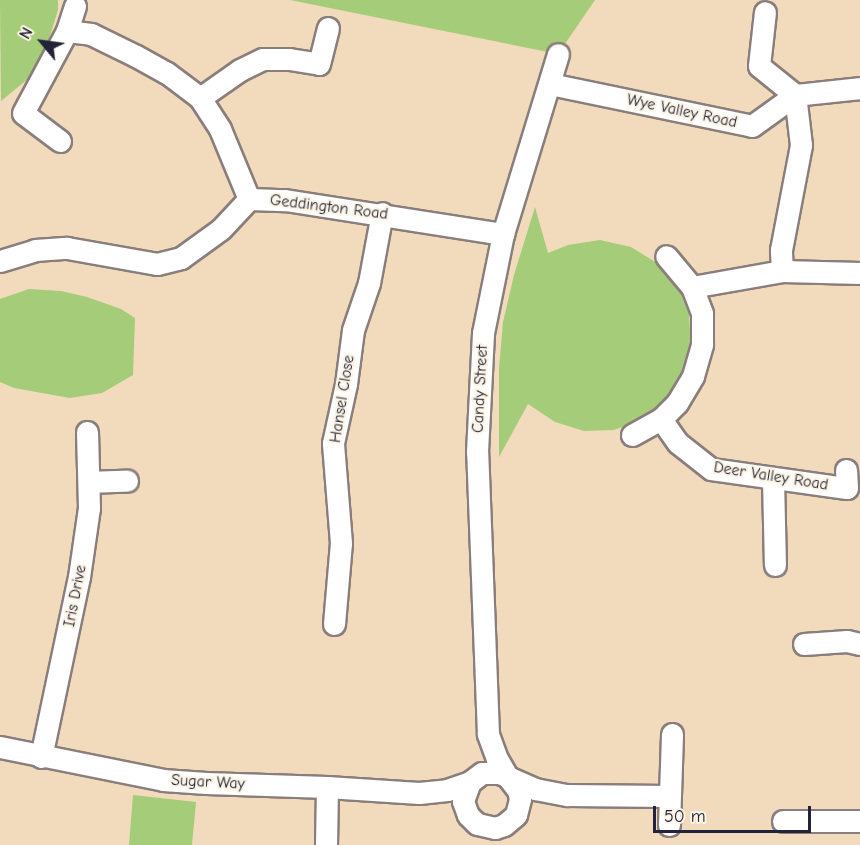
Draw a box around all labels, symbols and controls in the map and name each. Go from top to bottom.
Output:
north arrow [12,12,72,72]
text: N [16,24,37,42]
street label: Wye Valley Road [625,90,739,132]
street label: Geddington Road [269,190,389,224]
street label: Candy Street [468,345,492,433]
street label: Hansel Close [326,354,358,444]
street label: Deer Valley Road [712,457,830,495]
street label: Iris Drive [60,563,90,629]
street label: Sugar Way [171,770,245,794]
scale bar [656,794,814,832]
text: 50 m [664,806,706,827]

